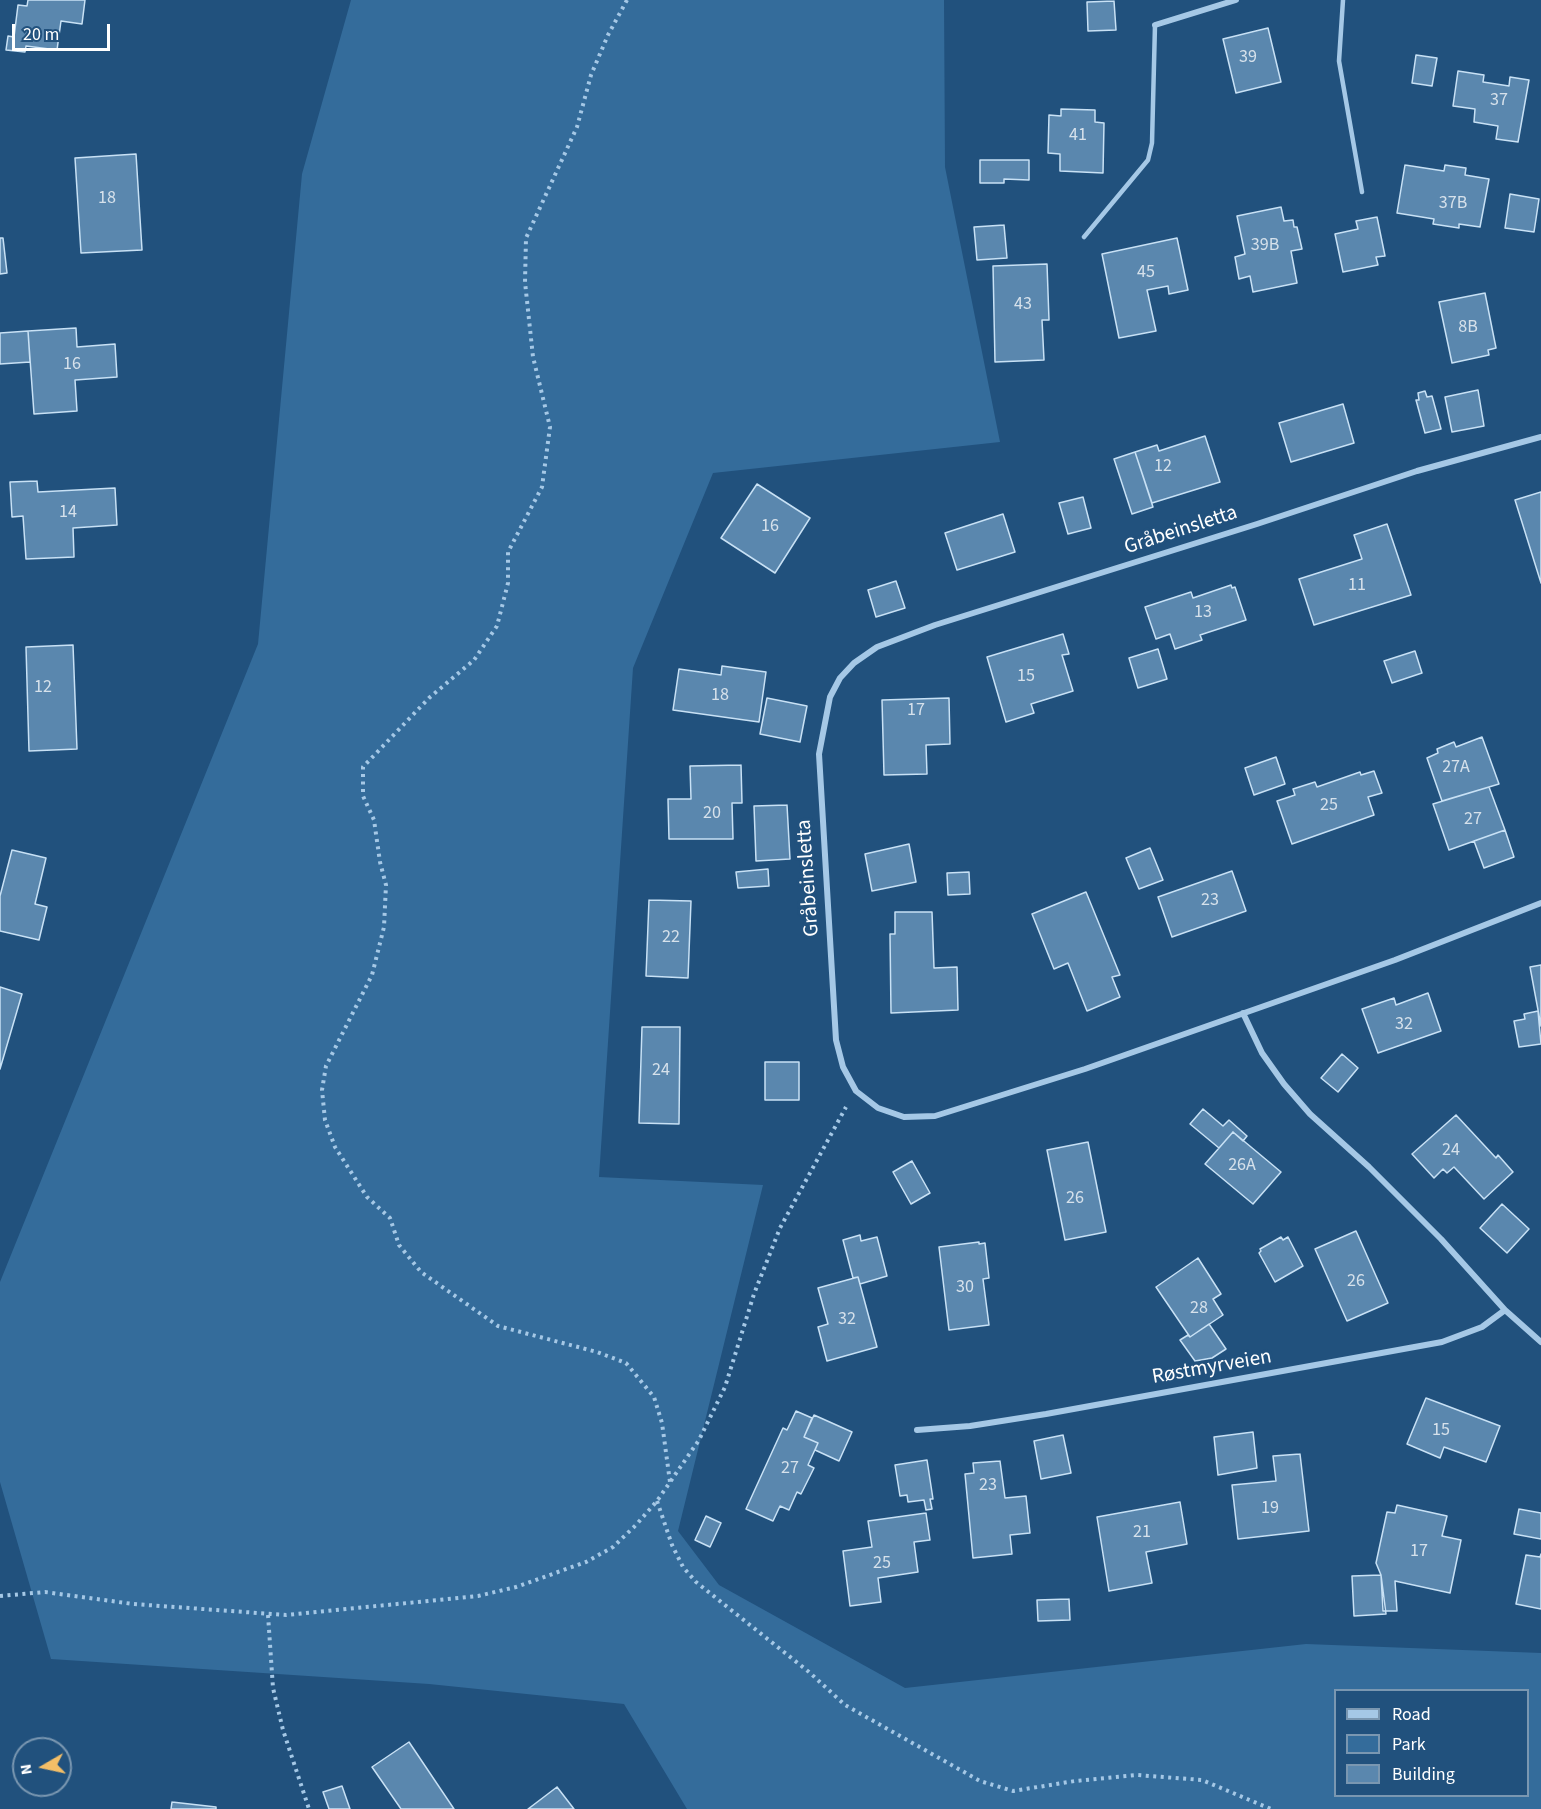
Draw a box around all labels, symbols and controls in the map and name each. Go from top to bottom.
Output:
scale bar [15,12,112,50]
text: 20 m [23,22,59,47]
house number: 39 [1239,47,1257,69]
house number: 37 [1490,90,1508,112]
house number: 41 [1069,125,1087,147]
house number: 18 [98,188,116,210]
house number: 37B [1439,193,1467,215]
house number: 39B [1251,235,1279,257]
house number: 45 [1137,262,1155,284]
house number: 43 [1014,294,1032,316]
house number: 8B [1458,317,1478,339]
house number: 16 [63,354,81,376]
house number: 12 [1154,456,1172,478]
street label: Gråbeinsletta [1121,501,1241,561]
house number: 14 [59,502,77,524]
house number: 16 [761,516,779,538]
house number: 11 [1348,575,1366,597]
house number: 13 [1194,602,1212,624]
house number: 15 [1017,666,1035,688]
house number: 12 [34,677,52,699]
house number: 18 [711,685,729,707]
house number: 17 [907,700,925,722]
house number: 27A [1442,757,1470,779]
house number: 25 [1320,795,1338,817]
house number: 20 [703,803,721,825]
house number: 27 [1464,809,1482,831]
street label: Gråbeinsletta [792,819,826,937]
house number: 23 [1201,890,1219,912]
house number: 22 [662,927,680,949]
house number: 32 [1395,1014,1413,1036]
house number: 24 [652,1060,670,1082]
house number: 24 [1442,1140,1460,1162]
house number: 26A [1228,1155,1256,1177]
house number: 26 [1066,1188,1084,1210]
house number: 26 [1347,1271,1365,1293]
house number: 30 [956,1277,974,1299]
house number: 28 [1190,1298,1208,1320]
house number: 32 [838,1309,856,1331]
street label: Røstmyrveien [1150,1345,1274,1391]
house number: 15 [1432,1420,1450,1442]
house number: 27 [781,1458,799,1480]
house number: 23 [979,1475,997,1497]
house number: 19 [1261,1498,1279,1520]
house number: 21 [1133,1522,1151,1544]
house number: 17 [1410,1541,1428,1563]
house number: 25 [873,1553,891,1575]
legend [1334,1689,1529,1797]
text: Road [1392,1702,1431,1727]
text: Park [1392,1732,1426,1757]
north arrow [12,1737,72,1797]
text: Building [1392,1762,1455,1787]
text: N [15,1763,38,1776]

